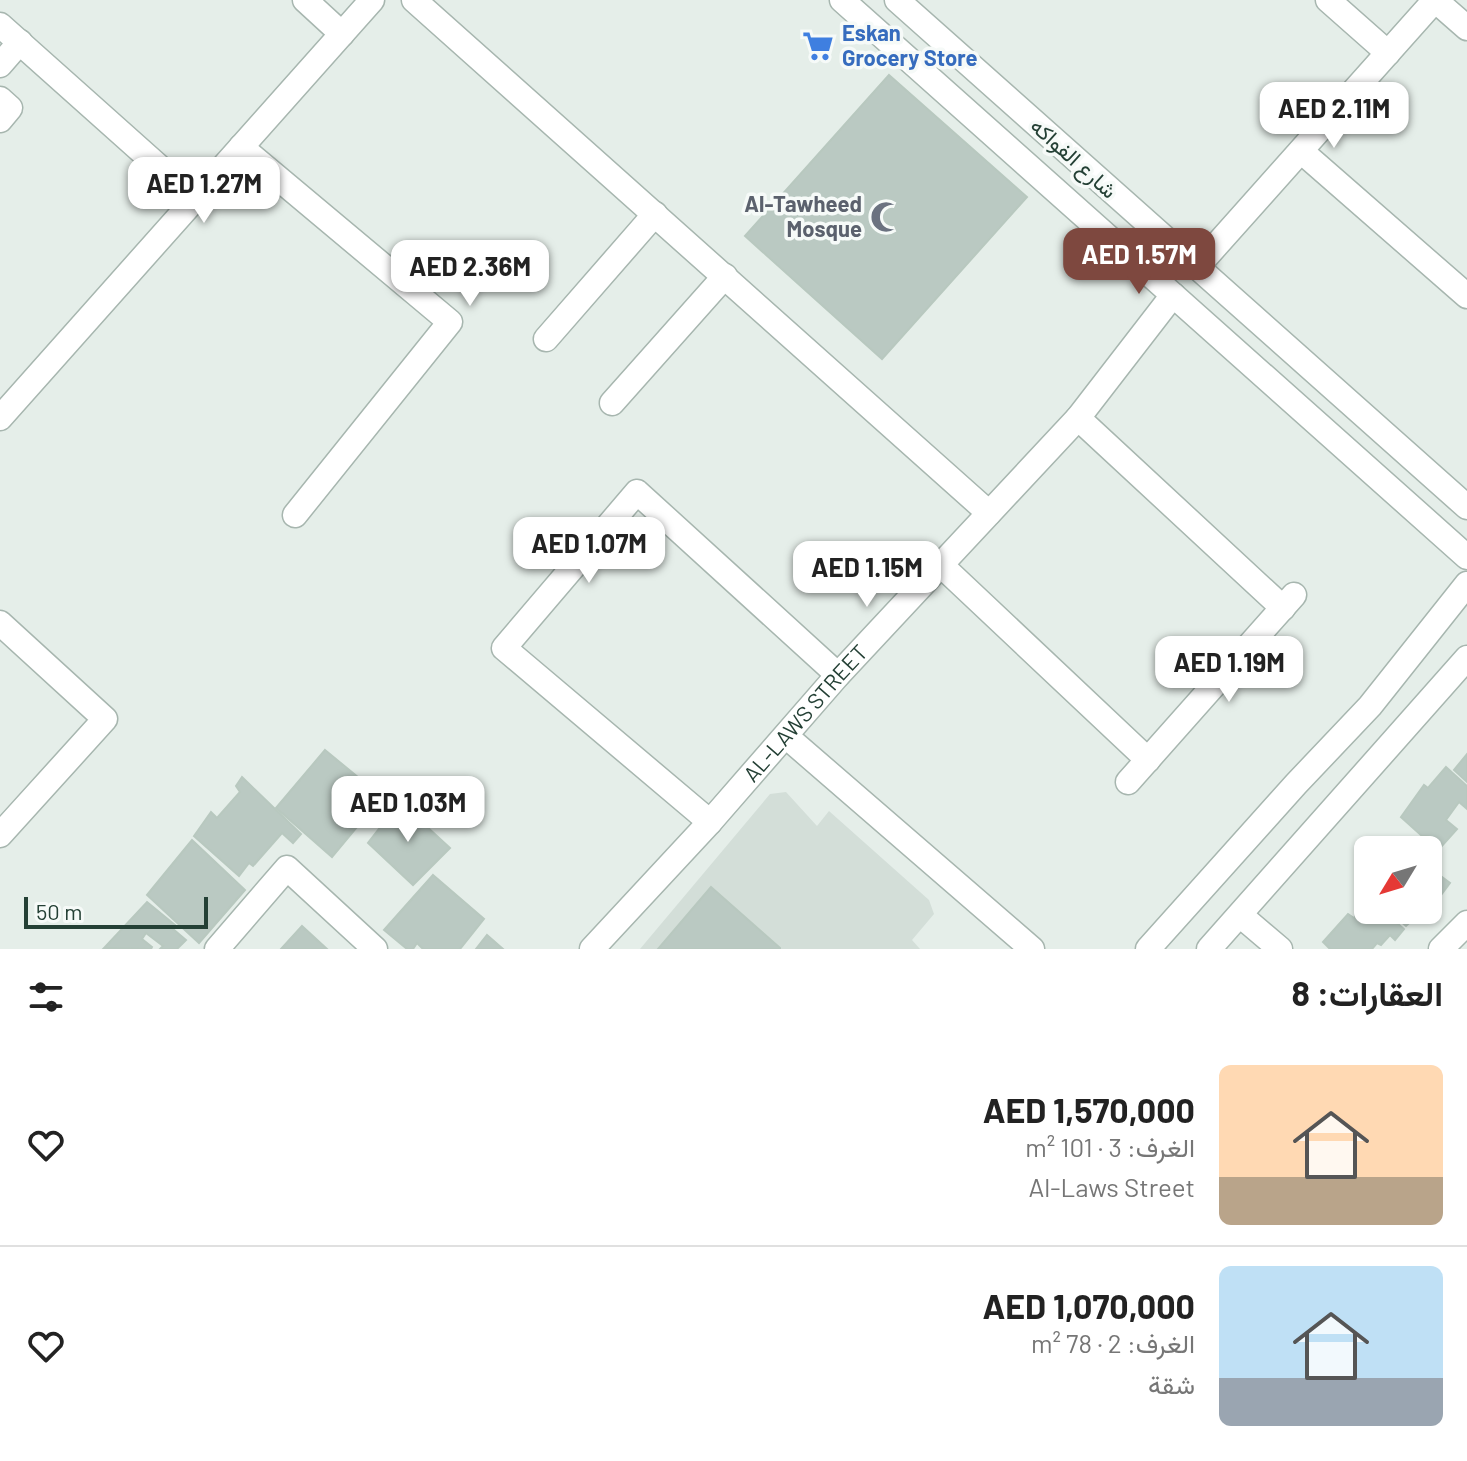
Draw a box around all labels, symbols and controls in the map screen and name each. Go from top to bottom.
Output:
place label: Eskan Grocery Store [842,19,977,70]
supermarket icon: Eskan Grocery Store [801,29,835,63]
pin: AED 2.11M [1242,82,1426,150]
text: AED 2.11M [1278,92,1390,123]
street label: شارع الفواكه [1024,112,1123,205]
pin: AED 1.27M [112,157,296,225]
text: AED 1.27M [146,167,262,198]
place label: Al-Tawheed Mosque [744,190,862,241]
mosque icon: Al-Tawheed Mosque [869,200,903,234]
pin: AED 1.57M [1047,228,1231,296]
text: AED 1.57M [1081,238,1197,269]
pin: AED 2.36M [378,240,562,308]
text: AED 2.36M [409,250,531,281]
pin: AED 1.07M [497,517,681,585]
text: AED 1.07M [531,527,647,558]
pin: AED 1.15M [775,541,959,609]
text: AED 1.15M [811,551,923,582]
pin: AED 1.19M [1137,636,1321,704]
street label: AL-LAWS STREET [737,639,872,786]
text: AED 1.19M [1173,646,1285,677]
pin: AED 1.03M [316,776,500,844]
text: AED 1.03M [350,786,466,817]
north arrow [1354,836,1442,924]
map controls [1354,836,1442,924]
scale bar [24,893,208,929]
text: 50 m [36,898,82,924]
text: العقارات: 8 [1291,972,1443,1013]
icon: filters [24,975,68,1019]
text: AED 1,570,000 [983,1089,1195,1130]
icon: home [1283,1097,1379,1193]
icon: heart [24,1123,68,1167]
text: الغرف: 3 · 101 m² [1025,1131,1195,1162]
text: Al-Laws Street [1028,1171,1195,1202]
text: AED 1,070,000 [982,1285,1195,1326]
icon: home [1283,1298,1379,1394]
icon: heart [24,1324,68,1368]
text: الغرف: 2 · 78 m² [1031,1327,1195,1358]
text: شقة [1148,1368,1195,1399]

